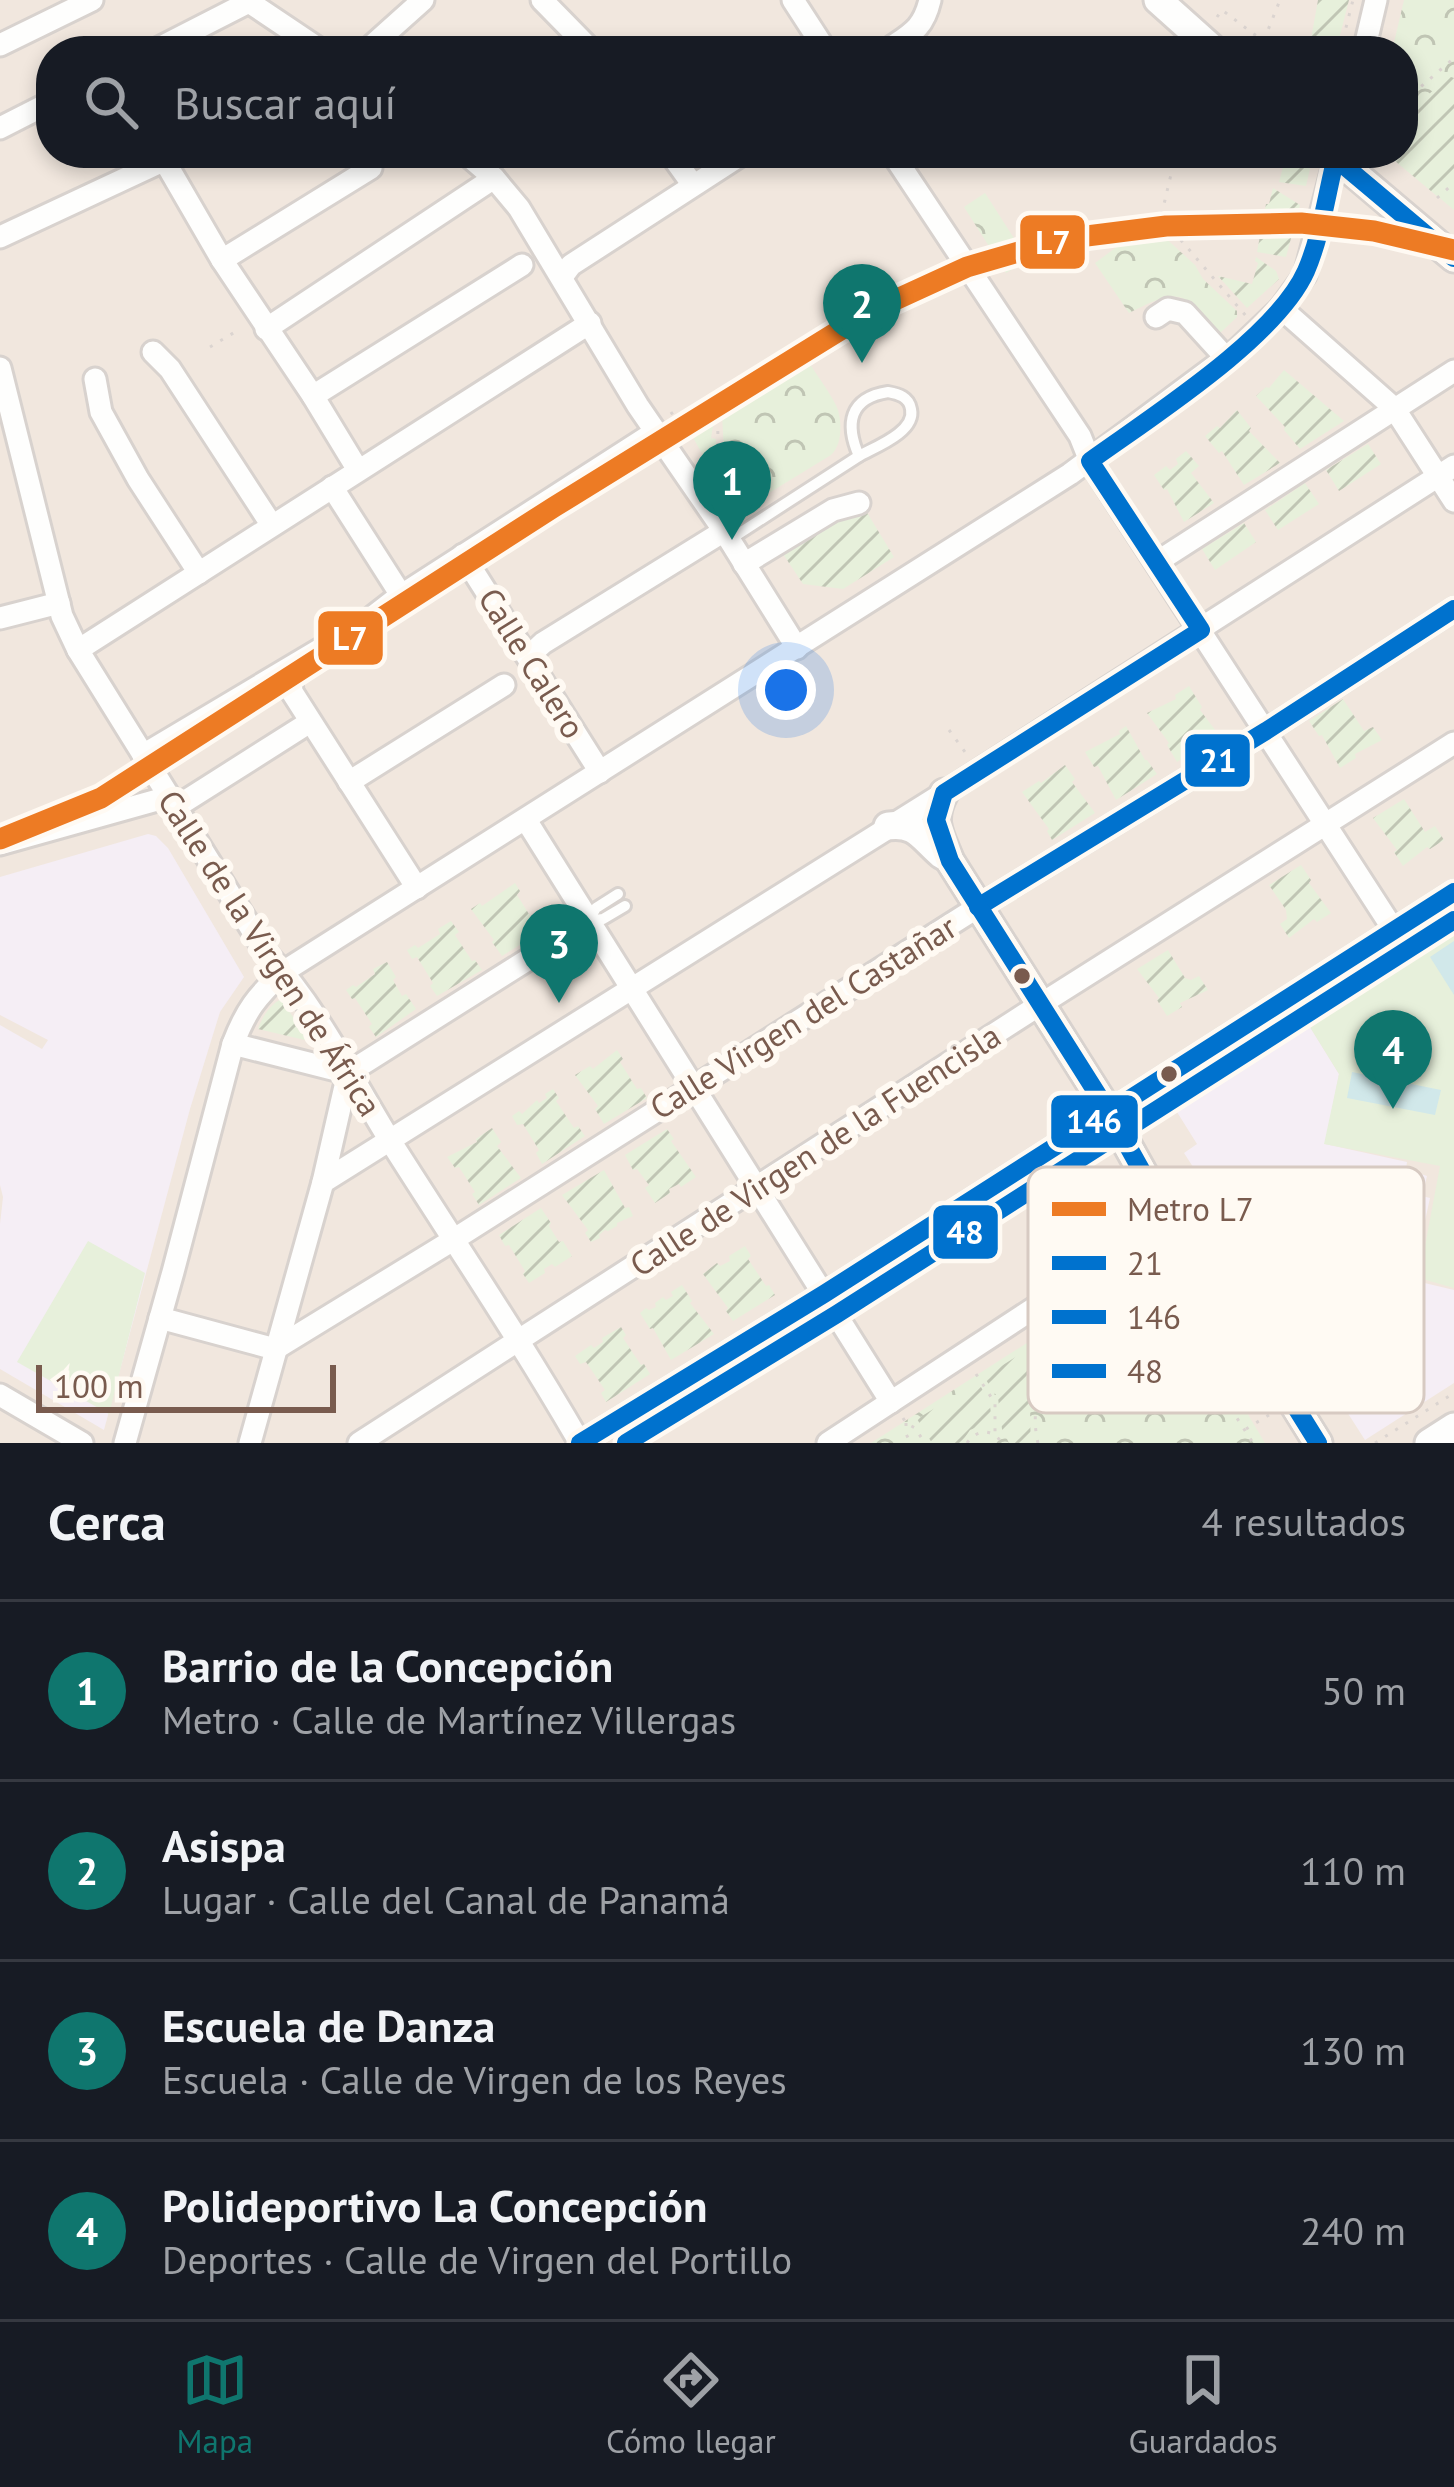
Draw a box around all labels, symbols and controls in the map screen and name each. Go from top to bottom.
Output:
search box [36,36,1418,168]
icon: search [78,69,144,135]
text: Buscar aquí [174,73,396,131]
line badge: L7 [1018,213,1087,271]
text: L7 [1035,220,1071,263]
pin: 2 [823,264,901,363]
pin: 1 [693,441,771,540]
street label: Calle Calero [469,579,596,746]
line badge: L7 [316,609,385,667]
text: L7 [332,616,368,659]
your location [756,660,816,720]
line badge: 21 [1183,732,1252,789]
text: 21 [1199,738,1237,781]
street label: Calle de la Virgen de África [149,782,392,1124]
pin: 3 [520,904,598,1003]
street label: Calle Virgen del Castañar [642,905,964,1128]
unlabelled marker [1011,965,1033,987]
pin: 4 [1354,1010,1432,1109]
street label: Calle de Virgen de la Fuencisla [621,1014,1008,1286]
unlabelled marker [1158,1063,1180,1085]
line badge: 146 [1049,1093,1140,1150]
text: 146 [1066,1099,1122,1142]
legend [1028,1167,1424,1413]
text: Metro L7 [1127,1187,1254,1230]
line badge: 48 [931,1203,1000,1261]
text: 48 [946,1210,984,1253]
text: 21 [1127,1241,1163,1284]
text: 146 [1127,1295,1181,1338]
text: 48 [1127,1349,1163,1392]
scale bar [36,1359,336,1412]
text: 100 m [54,1364,144,1407]
text: Cerca [48,1488,166,1554]
text: 4 resultados [1202,1496,1406,1547]
text: Barrio de la Concepción [162,1636,613,1694]
text: 1 [76,1665,98,1716]
text: 50 m [1321,1665,1406,1716]
text: Metro · Calle de Martínez Villergas [162,1694,736,1745]
text: Asispa [162,1816,286,1874]
text: 2 [76,1845,98,1896]
text: 110 m [1300,1845,1406,1896]
text: Lugar · Calle del Canal de Panamá [162,1874,730,1925]
text: Escuela de Danza [162,1996,495,2054]
text: 3 [76,2025,98,2076]
text: 130 m [1300,2025,1406,2076]
text: Escuela · Calle de Virgen de los Reyes [162,2054,787,2105]
text: Polideportivo La Concepción [162,2176,708,2234]
text: 4 [76,2205,98,2256]
text: 240 m [1300,2205,1406,2256]
text: Deportes · Calle de Virgen del Portillo [162,2234,792,2285]
tab: Mapa [176,2347,253,2462]
tab: Cómo llegar [606,2347,776,2462]
tab: Guardados [1129,2347,1278,2462]

